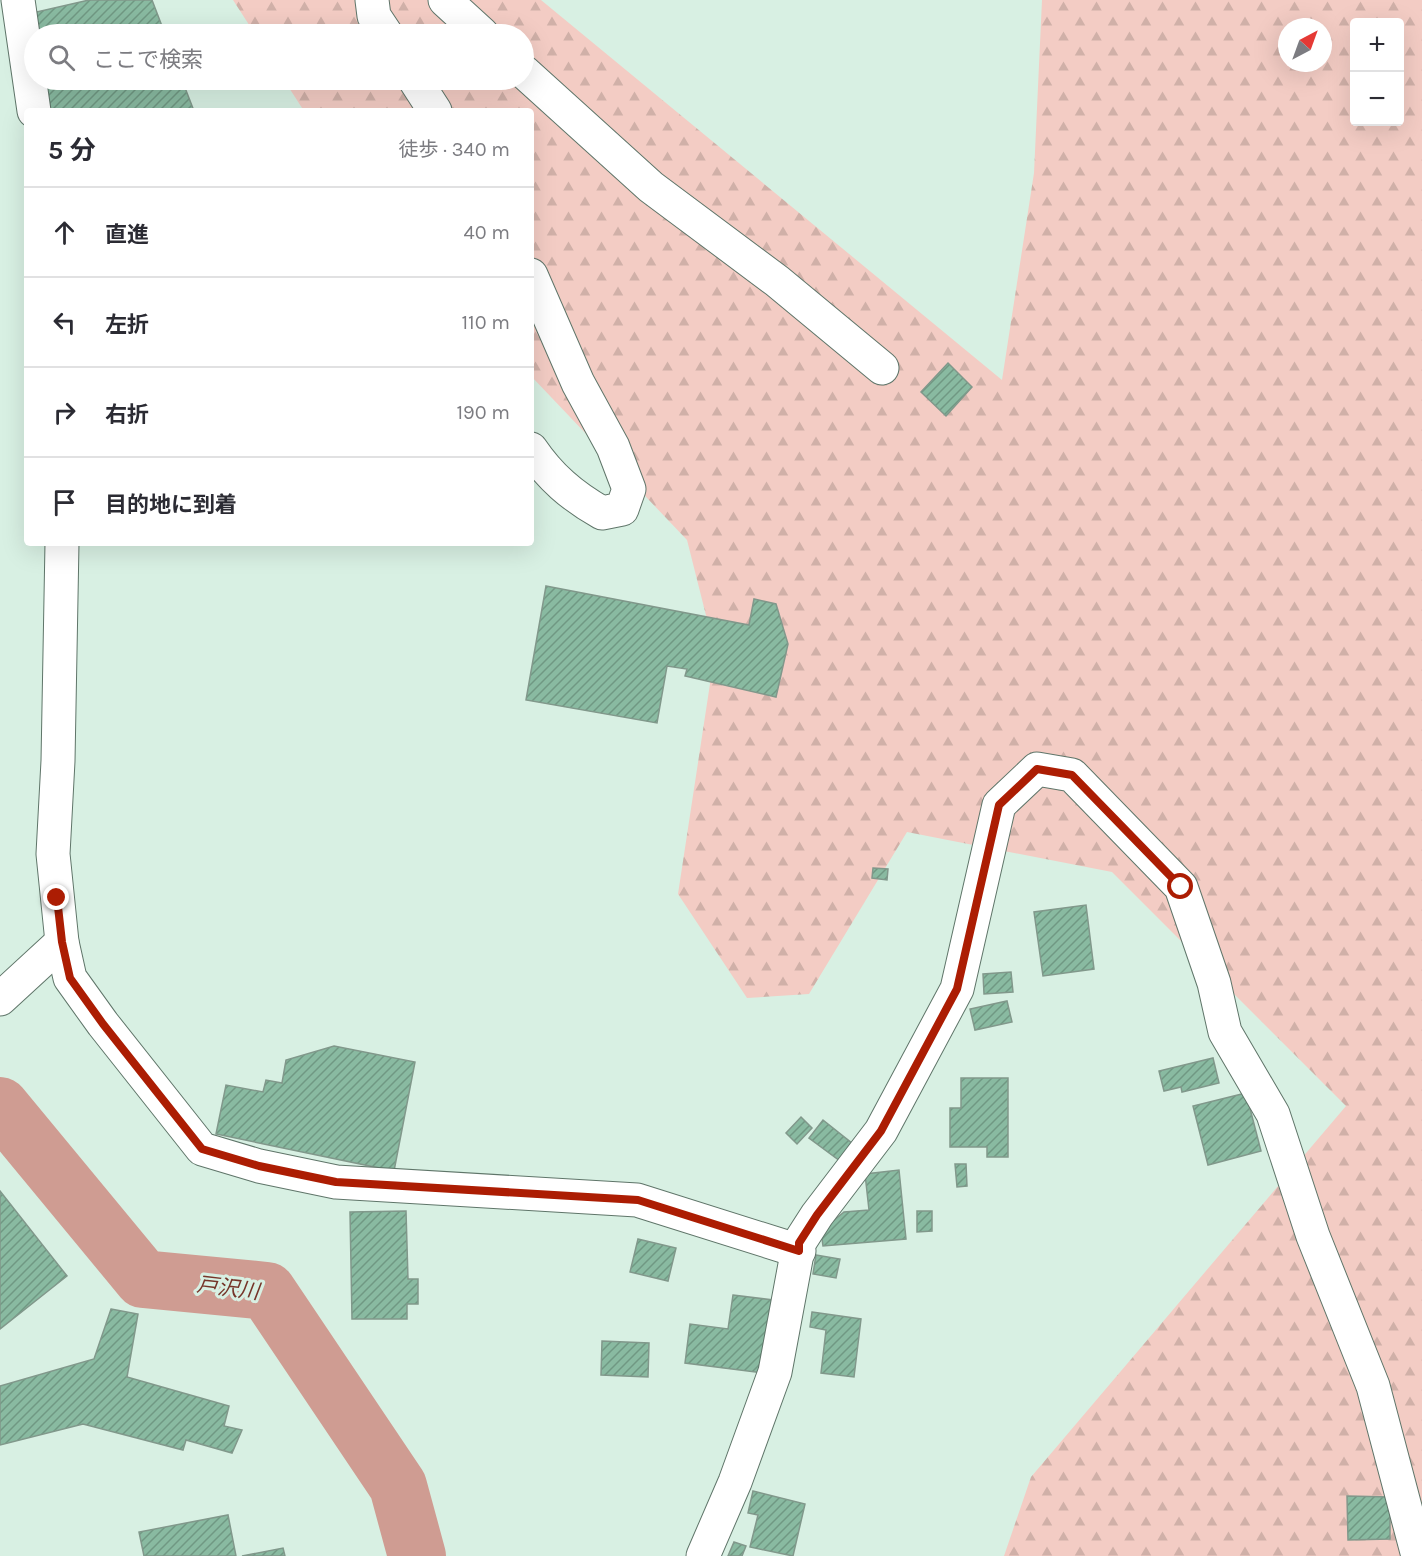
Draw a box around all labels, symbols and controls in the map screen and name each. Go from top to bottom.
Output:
north arrow [1278,18,1332,72]
map controls [1350,18,1404,126]
button: + [1350,18,1404,72]
search box [24,24,534,90]
icon: search [45,41,78,74]
text: ここで検索 [93,47,203,73]
button: − [1350,72,1404,126]
text: 5 分 [48,135,96,166]
text: 徒歩 · 340 m [399,138,510,161]
icon: ahead [48,216,81,249]
text: 40 m [464,221,510,244]
text: 直進 [105,222,149,248]
icon: left [48,306,81,339]
text: 110 m [461,311,510,334]
text: 左折 [105,312,149,338]
icon: right [48,396,81,429]
text: 190 m [456,401,510,424]
text: 右折 [105,402,149,428]
icon: arrive [48,486,81,519]
text: 目的地に到着 [105,492,237,518]
route start [1167,873,1193,899]
route end [43,884,69,910]
water label: 戸沢川 [195,1272,263,1304]

